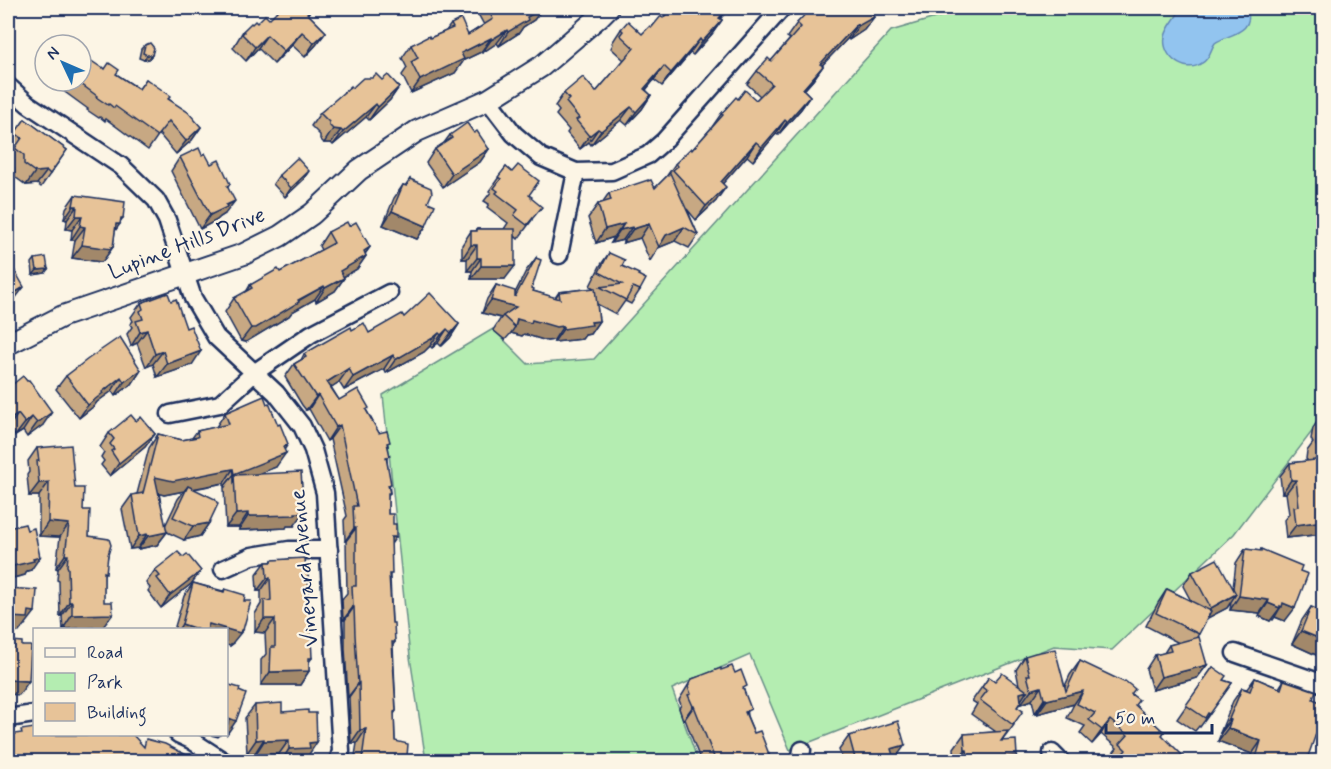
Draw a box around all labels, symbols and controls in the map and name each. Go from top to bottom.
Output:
north arrow [33,33,93,93]
text: N [42,42,65,65]
street label: Lupine Hills Drive [105,201,269,287]
street label: Vineyard Avenue [284,488,326,648]
legend [33,628,228,736]
text: Road [87,641,123,665]
text: Park [87,671,123,695]
scale bar [1106,697,1212,735]
text: Building [87,701,147,727]
text: 50 m [1115,707,1155,731]

